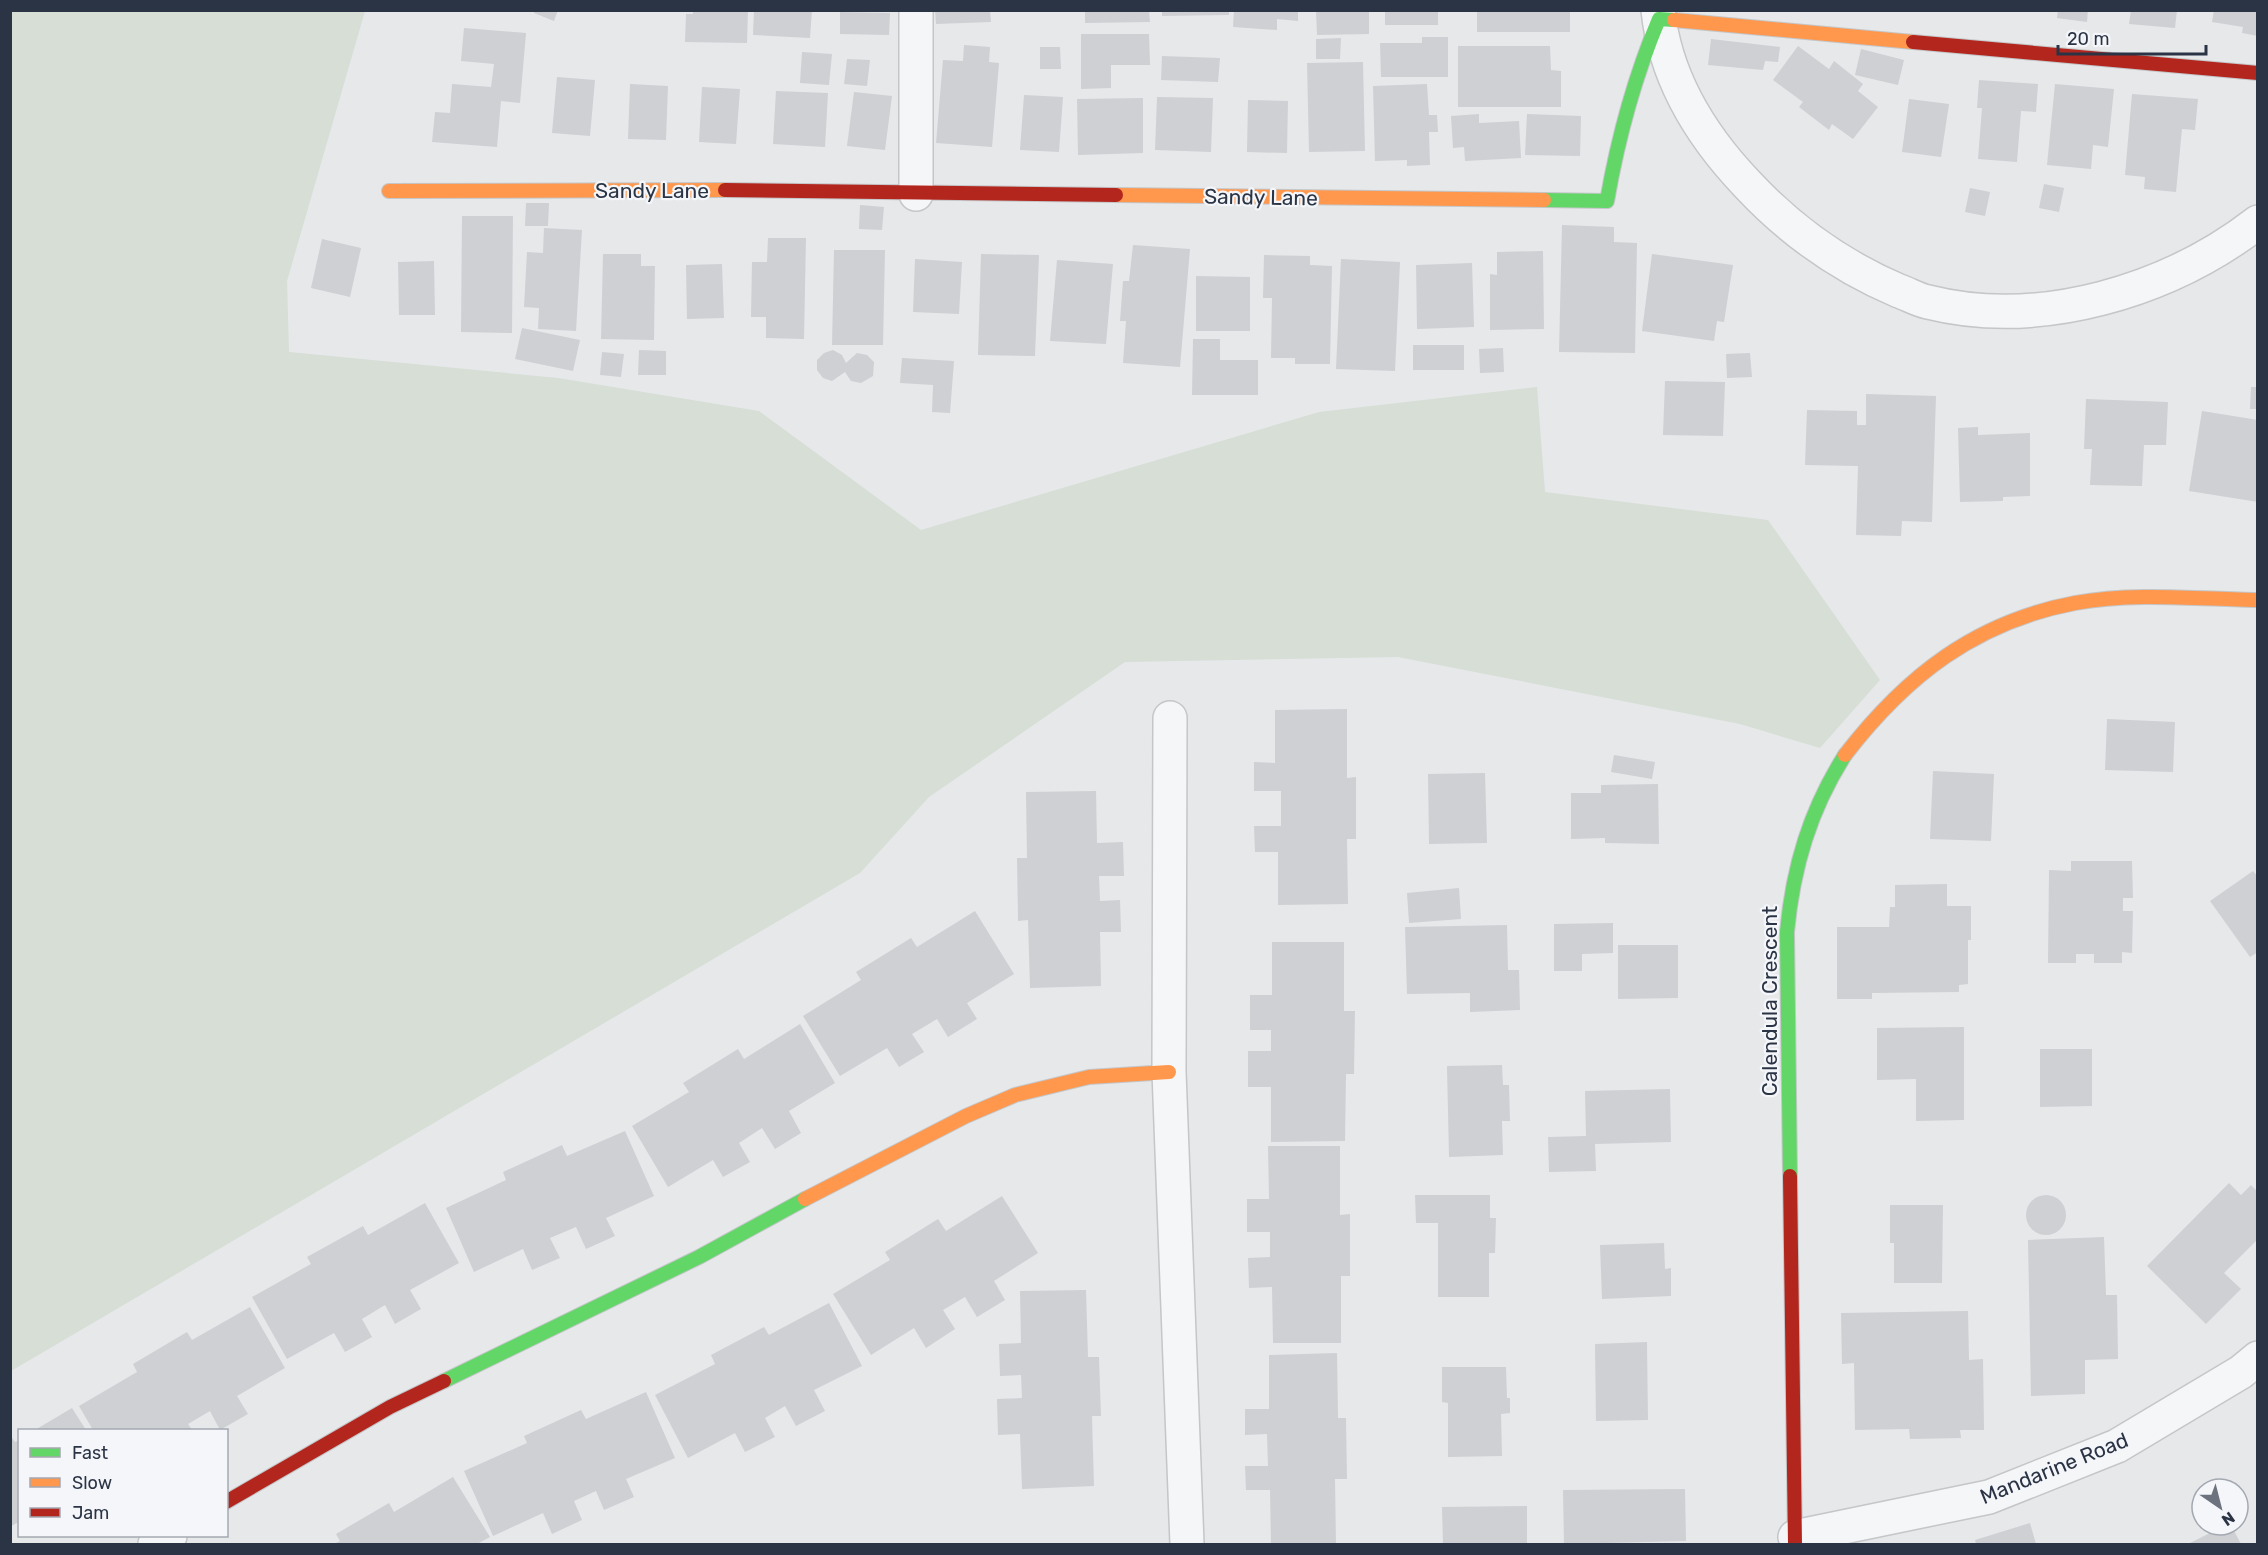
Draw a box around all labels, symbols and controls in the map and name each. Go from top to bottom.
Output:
scale bar [2058,18,2206,56]
text: 20 m [2067,28,2109,50]
street label: Sandy Lane [595,178,709,203]
street label: Sandy Lane [1204,184,1318,210]
street label: Calendula Crescent [1757,906,1782,1096]
street label: Mandarine Road [1976,1427,2132,1509]
legend [18,1429,228,1537]
text: Fast [72,1442,108,1464]
text: Slow [72,1472,112,1494]
north arrow [2190,1477,2250,1537]
text: Jam [72,1502,109,1524]
text: N [2218,1508,2238,1530]

